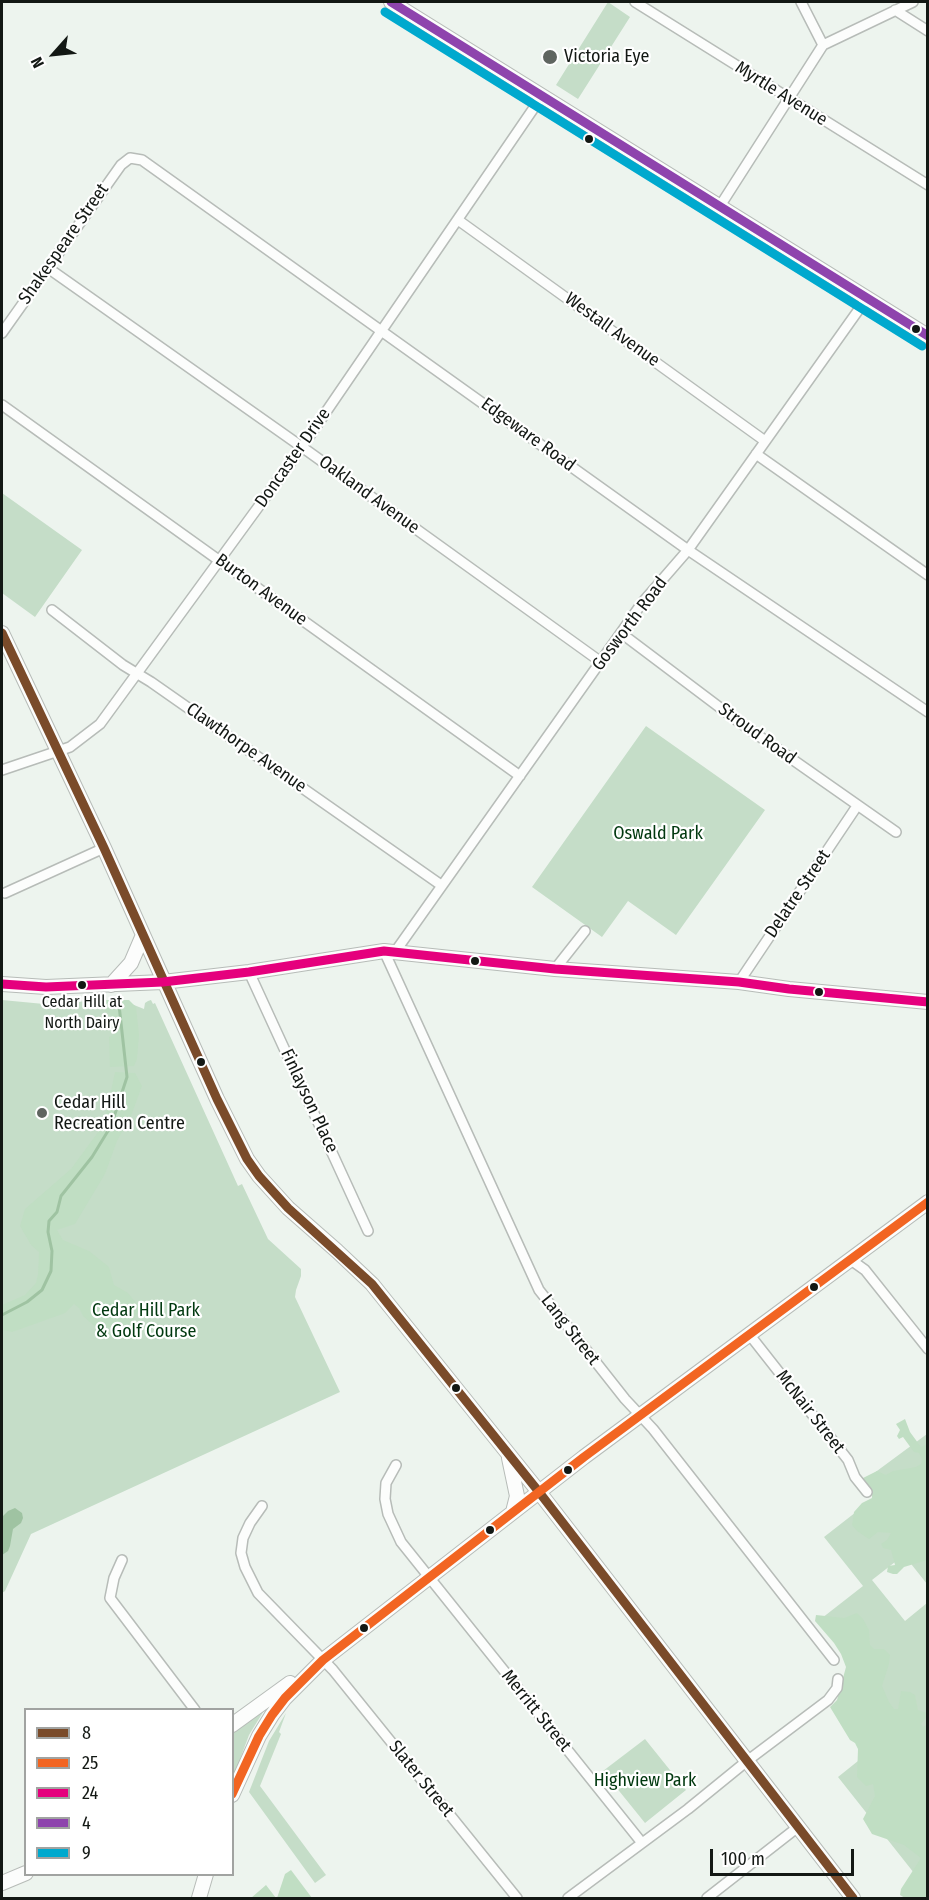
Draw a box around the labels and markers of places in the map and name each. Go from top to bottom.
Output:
place label: Victoria Eye [564,46,649,68]
marker: Victoria Eye [541,48,559,66]
unlabelled marker [583,133,595,145]
unlabelled marker [910,323,922,335]
unlabelled marker [469,955,481,967]
marker: Cedar Hill at North Dairy [76,979,88,991]
unlabelled marker [813,986,825,998]
place label: Cedar Hill at North Dairy [42,993,122,1031]
unlabelled marker [195,1056,207,1068]
place label: Cedar Hill Recreation Centre [54,1092,185,1134]
marker: Cedar Hill Recreation Centre [35,1106,49,1120]
unlabelled marker [808,1281,820,1293]
unlabelled marker [450,1382,462,1394]
unlabelled marker [562,1464,574,1476]
unlabelled marker [484,1524,496,1536]
unlabelled marker [358,1622,370,1634]

